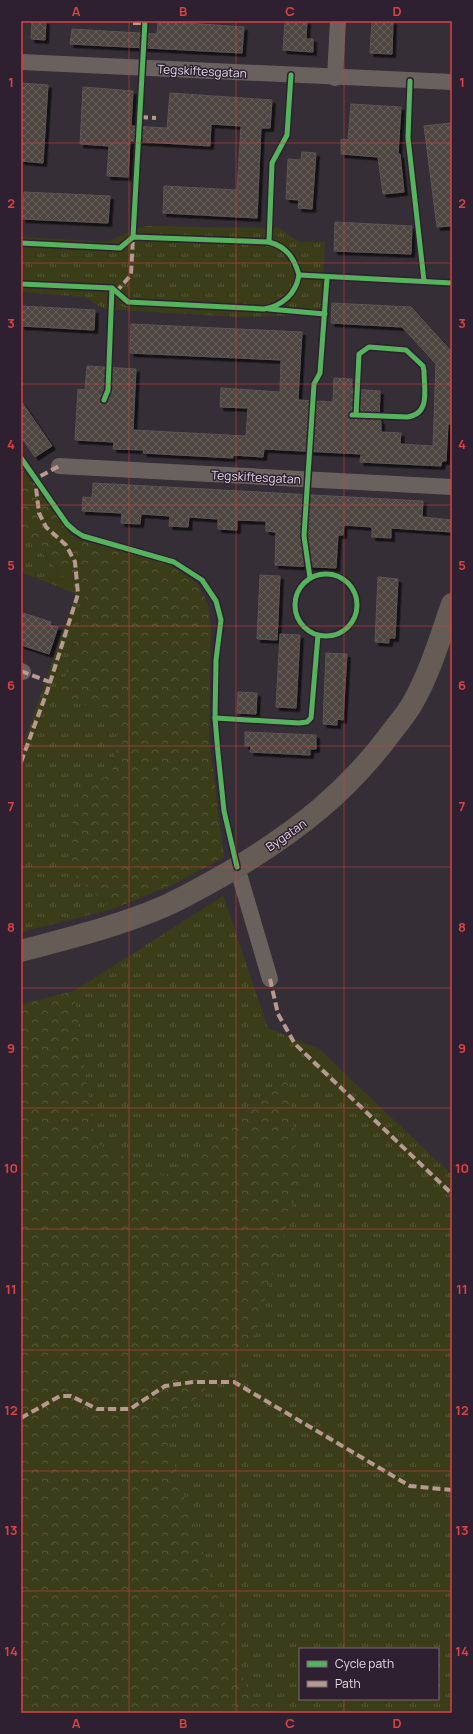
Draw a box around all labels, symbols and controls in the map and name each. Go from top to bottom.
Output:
text: A [72,2,81,20]
text: B [179,2,187,20]
text: C [285,2,295,20]
text: D [392,2,402,20]
street label: Tegskiftesgatan [157,60,247,82]
text: 1 [8,73,14,91]
text: 1 [459,73,465,91]
text: 2 [7,194,15,212]
text: 2 [458,194,466,212]
text: 3 [7,314,15,332]
text: 3 [458,314,466,332]
text: 4 [7,435,15,453]
text: 4 [458,435,466,453]
street label: Tegskiftesgatan [211,466,301,488]
text: 5 [7,556,15,574]
text: 5 [458,556,466,574]
text: 6 [7,676,15,694]
text: 6 [458,676,466,694]
text: 7 [8,797,15,815]
text: 7 [459,797,466,815]
street label: Bygatan [262,815,310,855]
text: 8 [7,918,15,936]
text: 8 [458,918,466,936]
text: 9 [7,1039,15,1057]
text: 9 [458,1039,466,1057]
text: 10 [4,1159,18,1177]
text: 10 [455,1159,469,1177]
text: 11 [5,1280,17,1298]
text: 11 [456,1280,468,1298]
text: 12 [4,1401,18,1419]
text: 12 [455,1401,469,1419]
text: 13 [4,1521,18,1539]
text: 13 [455,1521,469,1539]
text: 14 [4,1642,18,1660]
text: 14 [455,1642,469,1660]
legend [299,1648,439,1700]
text: Cycle path [335,1655,394,1672]
text: Path [335,1675,361,1692]
text: A [72,1714,81,1732]
text: B [179,1714,187,1732]
text: C [285,1714,295,1732]
text: D [392,1714,402,1732]

